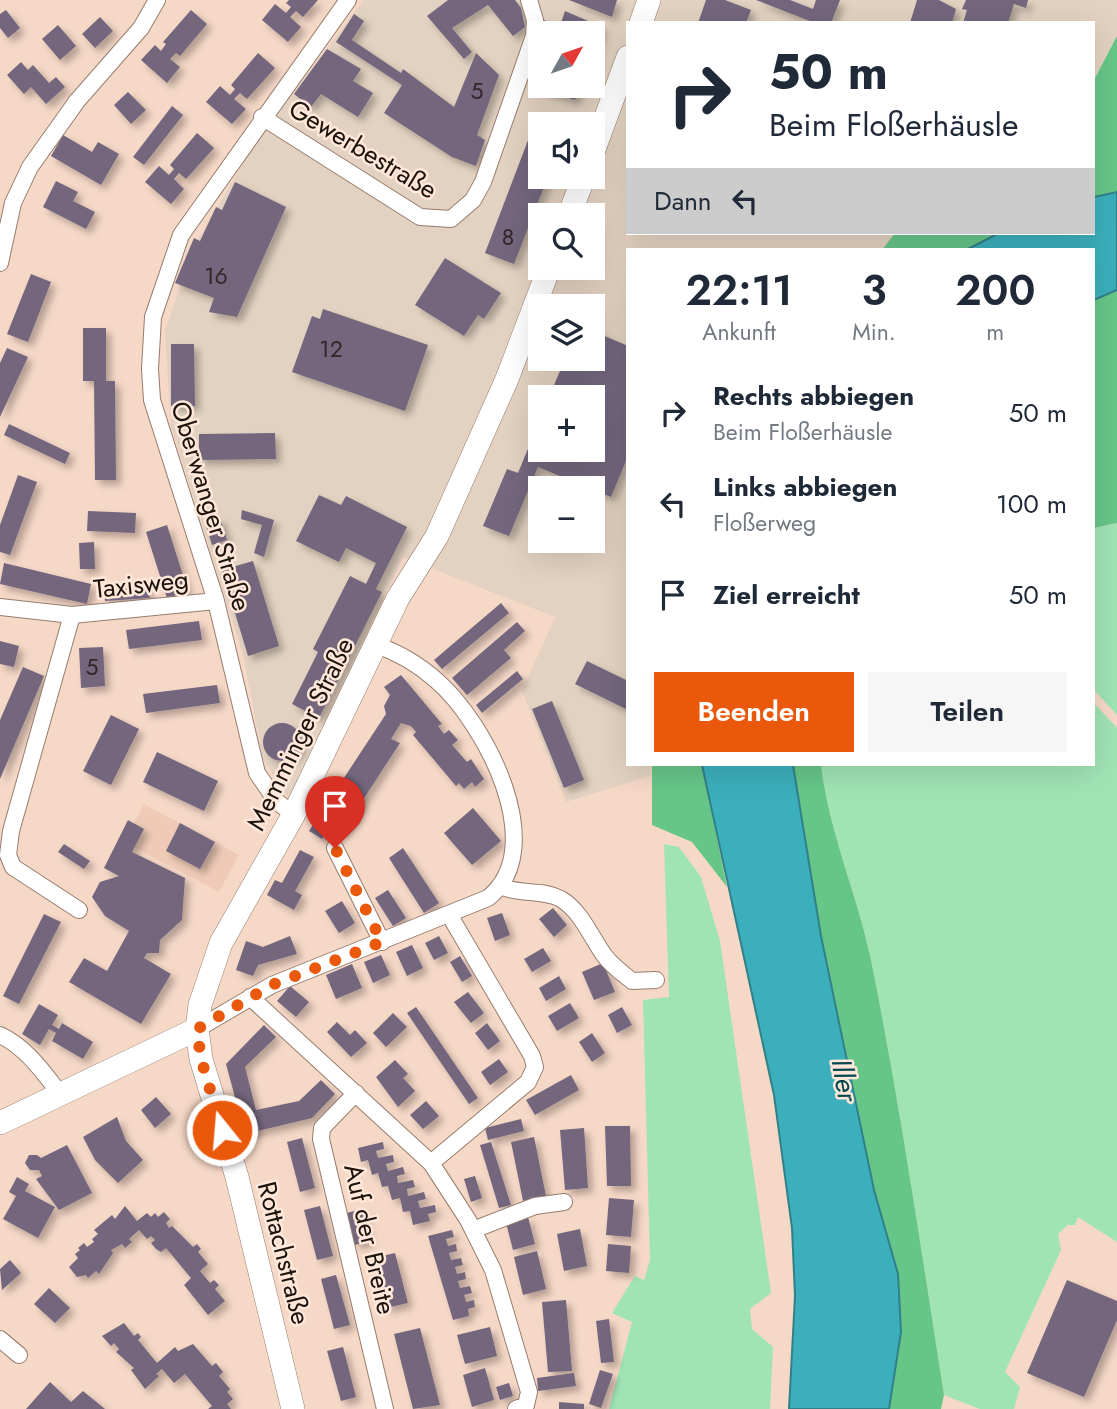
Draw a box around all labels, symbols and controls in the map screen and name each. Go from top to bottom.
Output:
north arrow [528,21,606,98]
map controls [528,21,605,553]
text: 50 m [769,37,888,107]
icon: right [654,49,745,140]
house number: 5 [471,74,484,108]
street label: Gewerbestraße [282,90,444,208]
text: Beim Floßerhäusle [769,102,1018,148]
button: sound [528,112,605,189]
text: Dann [654,182,712,220]
icon: left [726,182,764,220]
button: search [528,203,605,280]
house number: 8 [502,220,514,254]
house number: 16 [204,259,228,293]
text: 22:11 [685,260,793,321]
text: 3 [861,260,886,321]
text: 200 [955,260,1036,321]
button: layers [528,294,605,371]
text: Ankunft [702,315,776,349]
text: Min. [852,315,896,349]
text: m [986,315,1004,349]
house number: 12 [319,332,343,366]
text: Rechts abbiegen [713,377,914,415]
button: + [528,385,605,462]
icon: right [654,394,692,432]
text: 50 m [1009,394,1067,432]
street label: Oberwanger Straße [161,397,261,615]
text: Beim Floßerhäusle [713,415,892,449]
text: Links abbiegen [713,468,897,506]
button: − [528,476,605,553]
icon: left [654,485,692,523]
text: 100 m [996,485,1067,523]
text: Floßerweg [713,506,816,540]
street label: Taxisweg [92,560,190,608]
icon: arrive [654,576,692,614]
text: Ziel erreicht [713,576,860,614]
text: 50 m [1009,576,1067,614]
street label: Memminger Straße [237,631,363,837]
house number: 5 [86,650,99,684]
button: Beenden [654,672,854,752]
button: Teilen [868,672,1067,752]
pin [305,776,365,848]
icon: arrive [316,787,354,825]
water label: Iller [821,1056,869,1106]
position arrow [185,1093,259,1167]
street label: Auf der Breite [334,1160,406,1318]
street label: Rottachstraße [248,1178,320,1328]

